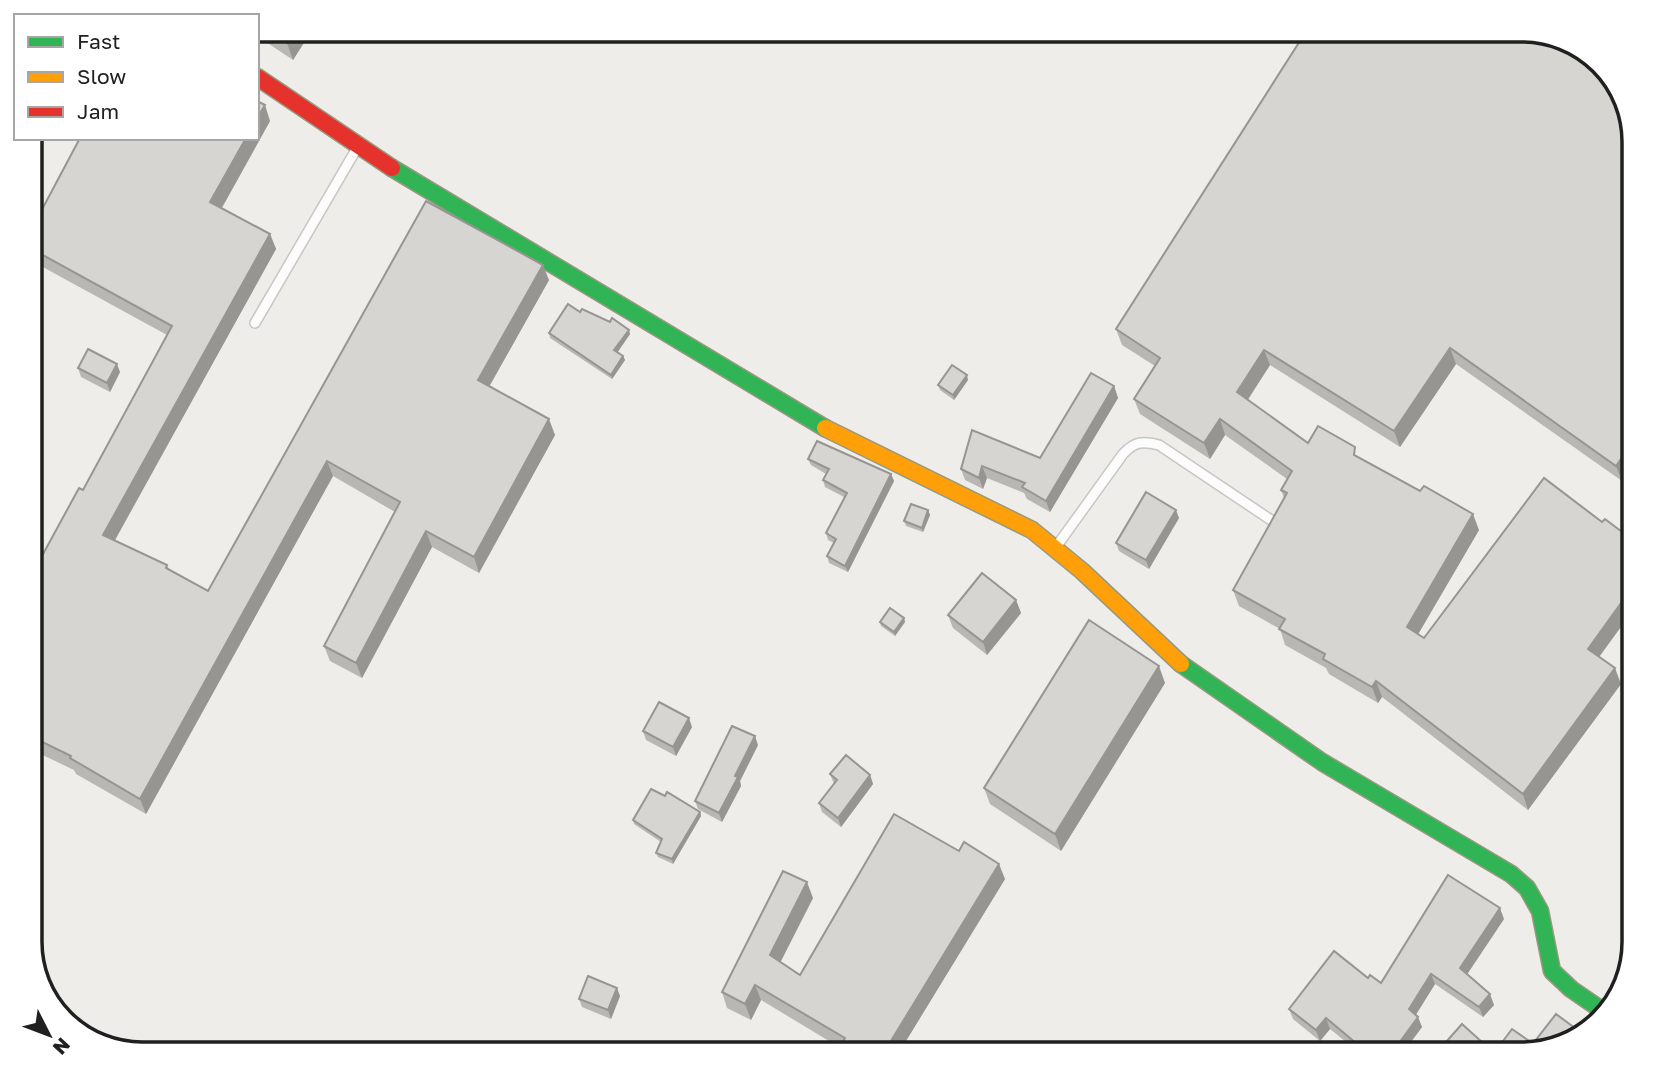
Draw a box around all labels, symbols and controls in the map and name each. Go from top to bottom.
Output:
legend [14,14,259,140]
text: Fast [77,28,120,54]
text: Slow [77,63,126,89]
text: Jam [77,98,119,124]
north arrow [14,1000,84,1070]
text: N [49,1034,75,1060]

